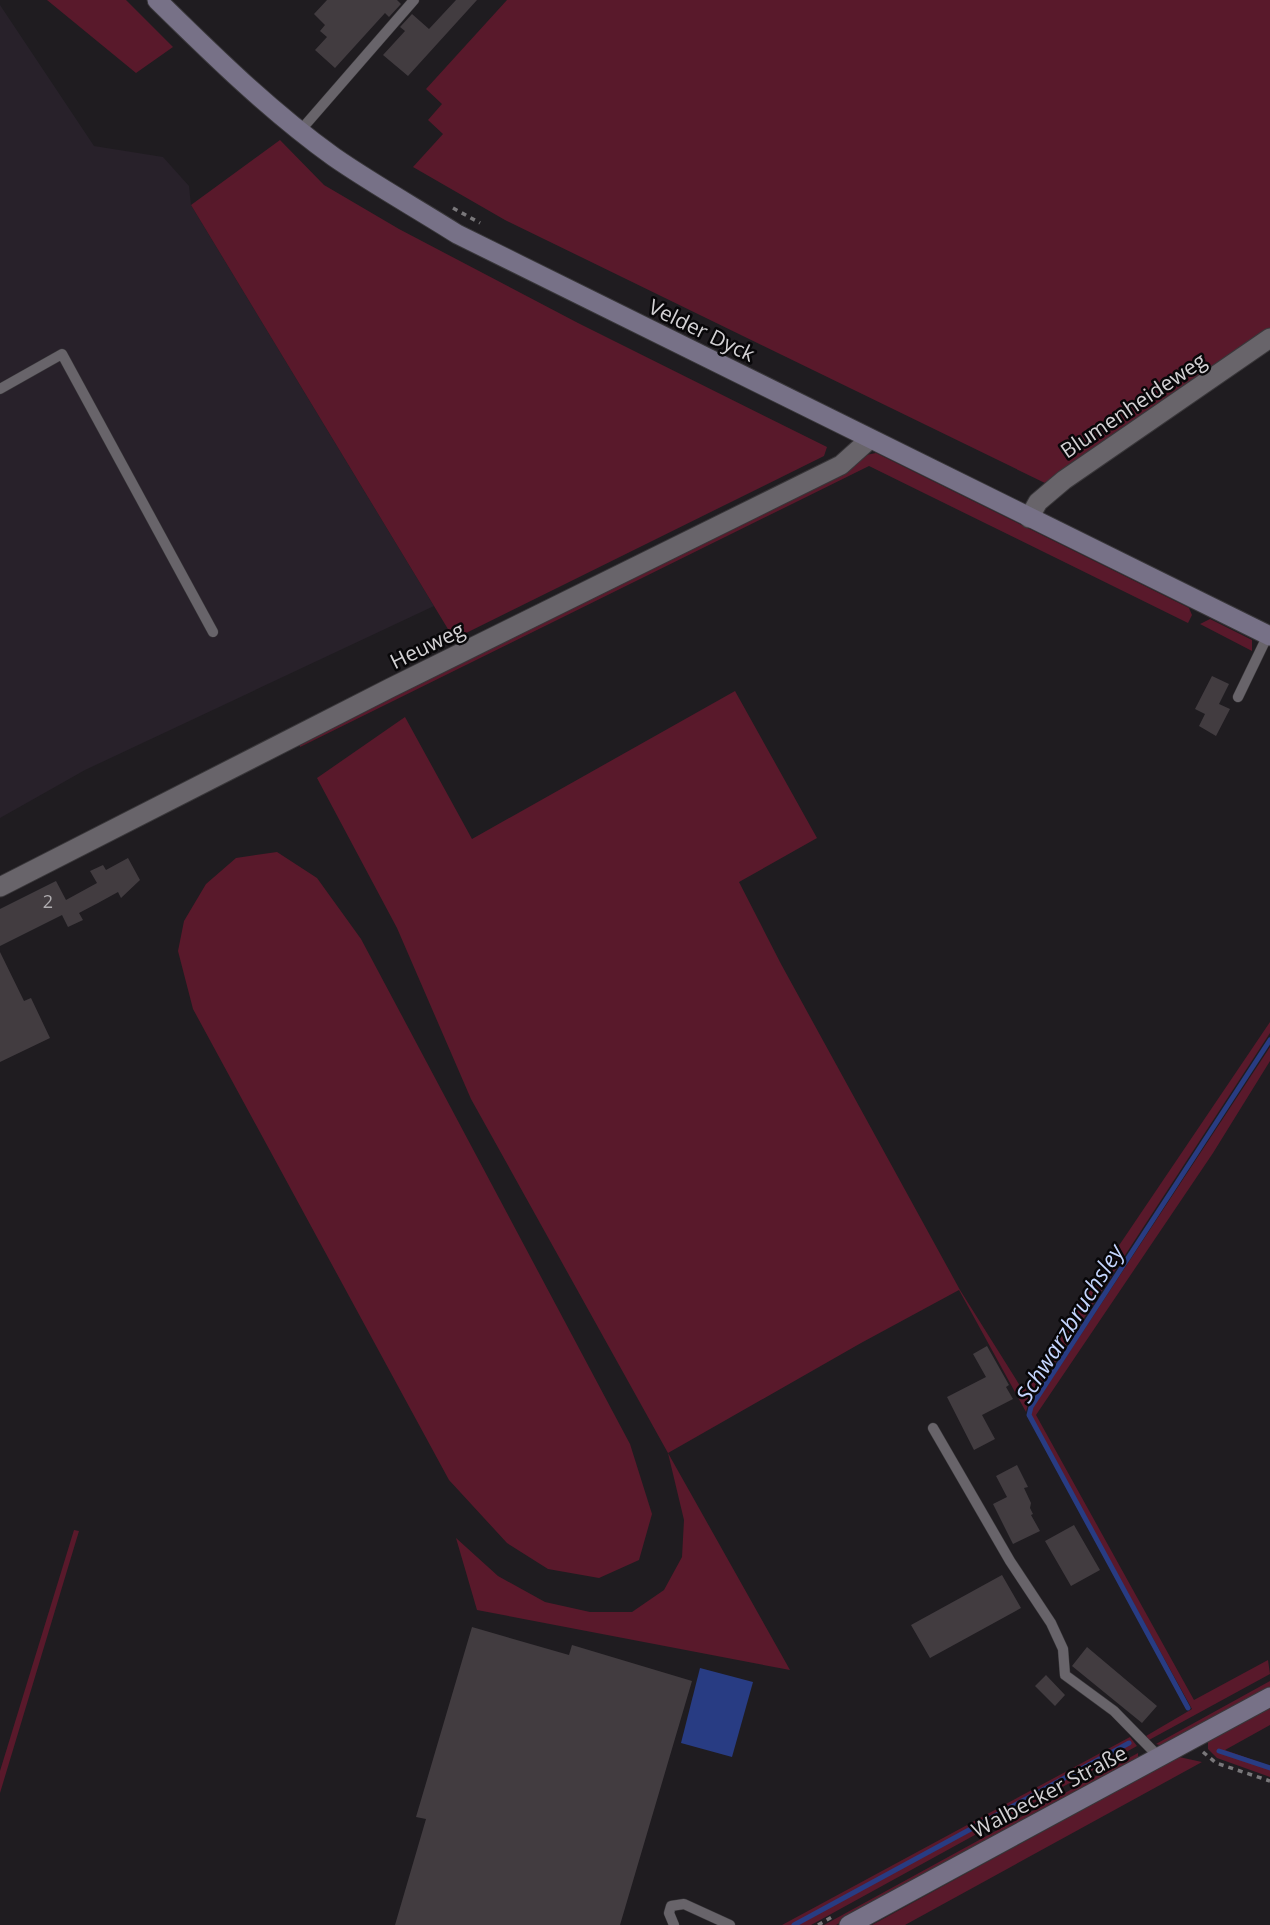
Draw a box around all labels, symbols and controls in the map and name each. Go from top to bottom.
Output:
street label: Velder Dyck [644,292,760,368]
street label: Blumenheideweg [1055,346,1211,464]
street label: Heuweg [385,615,469,675]
house number: 2 [43,889,53,913]
water label: Schwarzbruchsley [1007,1237,1131,1408]
street label: Walbecker Straße [966,1738,1132,1844]

